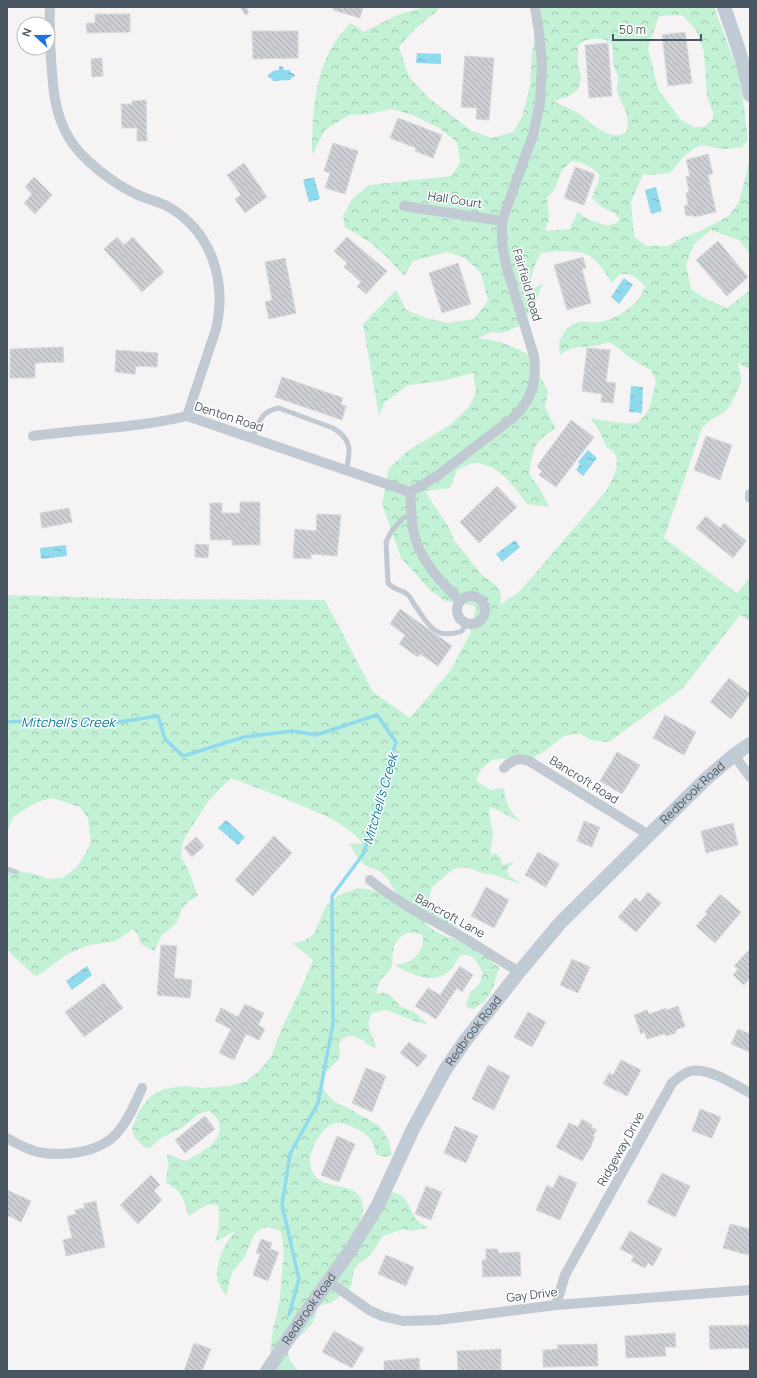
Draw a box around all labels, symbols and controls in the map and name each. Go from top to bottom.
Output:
north arrow [16,16,56,56]
scale bar [613,16,701,42]
text: 50 m [619,21,646,38]
text: N [18,26,35,39]
street label: Hall Court [427,187,484,212]
street label: Fairfield Road [509,247,546,323]
street label: Denton Road [192,397,266,436]
water label: Mitchell's Creek [21,713,117,731]
water label: Mitchell's Creek [358,749,402,847]
street label: Bancroft Road [546,751,622,808]
street label: Redbrook Road [656,757,728,828]
street label: Bancroft Lane [412,889,488,942]
street label: Redbrook Road [441,992,505,1069]
street label: Ridgeway Drive [593,1108,648,1189]
street label: Redbrook Road [278,1269,340,1348]
street label: Gay Drive [505,1283,559,1306]

